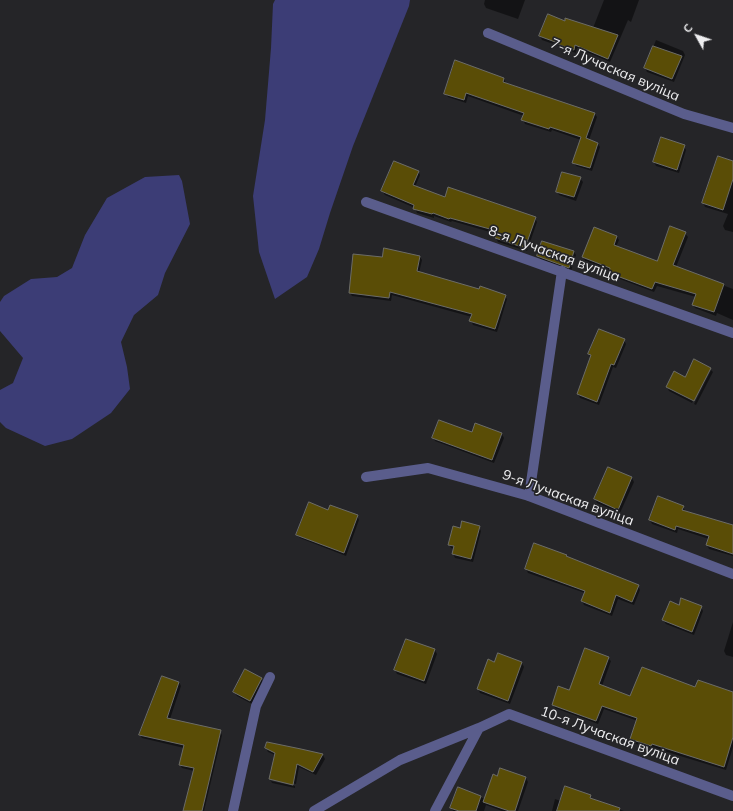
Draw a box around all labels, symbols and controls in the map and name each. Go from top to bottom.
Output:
north arrow [677,16,717,56]
text: С [680,21,696,36]
street label: 7-я Лучаская вуліца [548,35,682,105]
street label: 8-я Лучаская вуліца [486,222,622,286]
street label: 9-я Лучаская вуліца [500,466,636,530]
street label: 10-я Лучаская вуліца [538,703,682,769]

